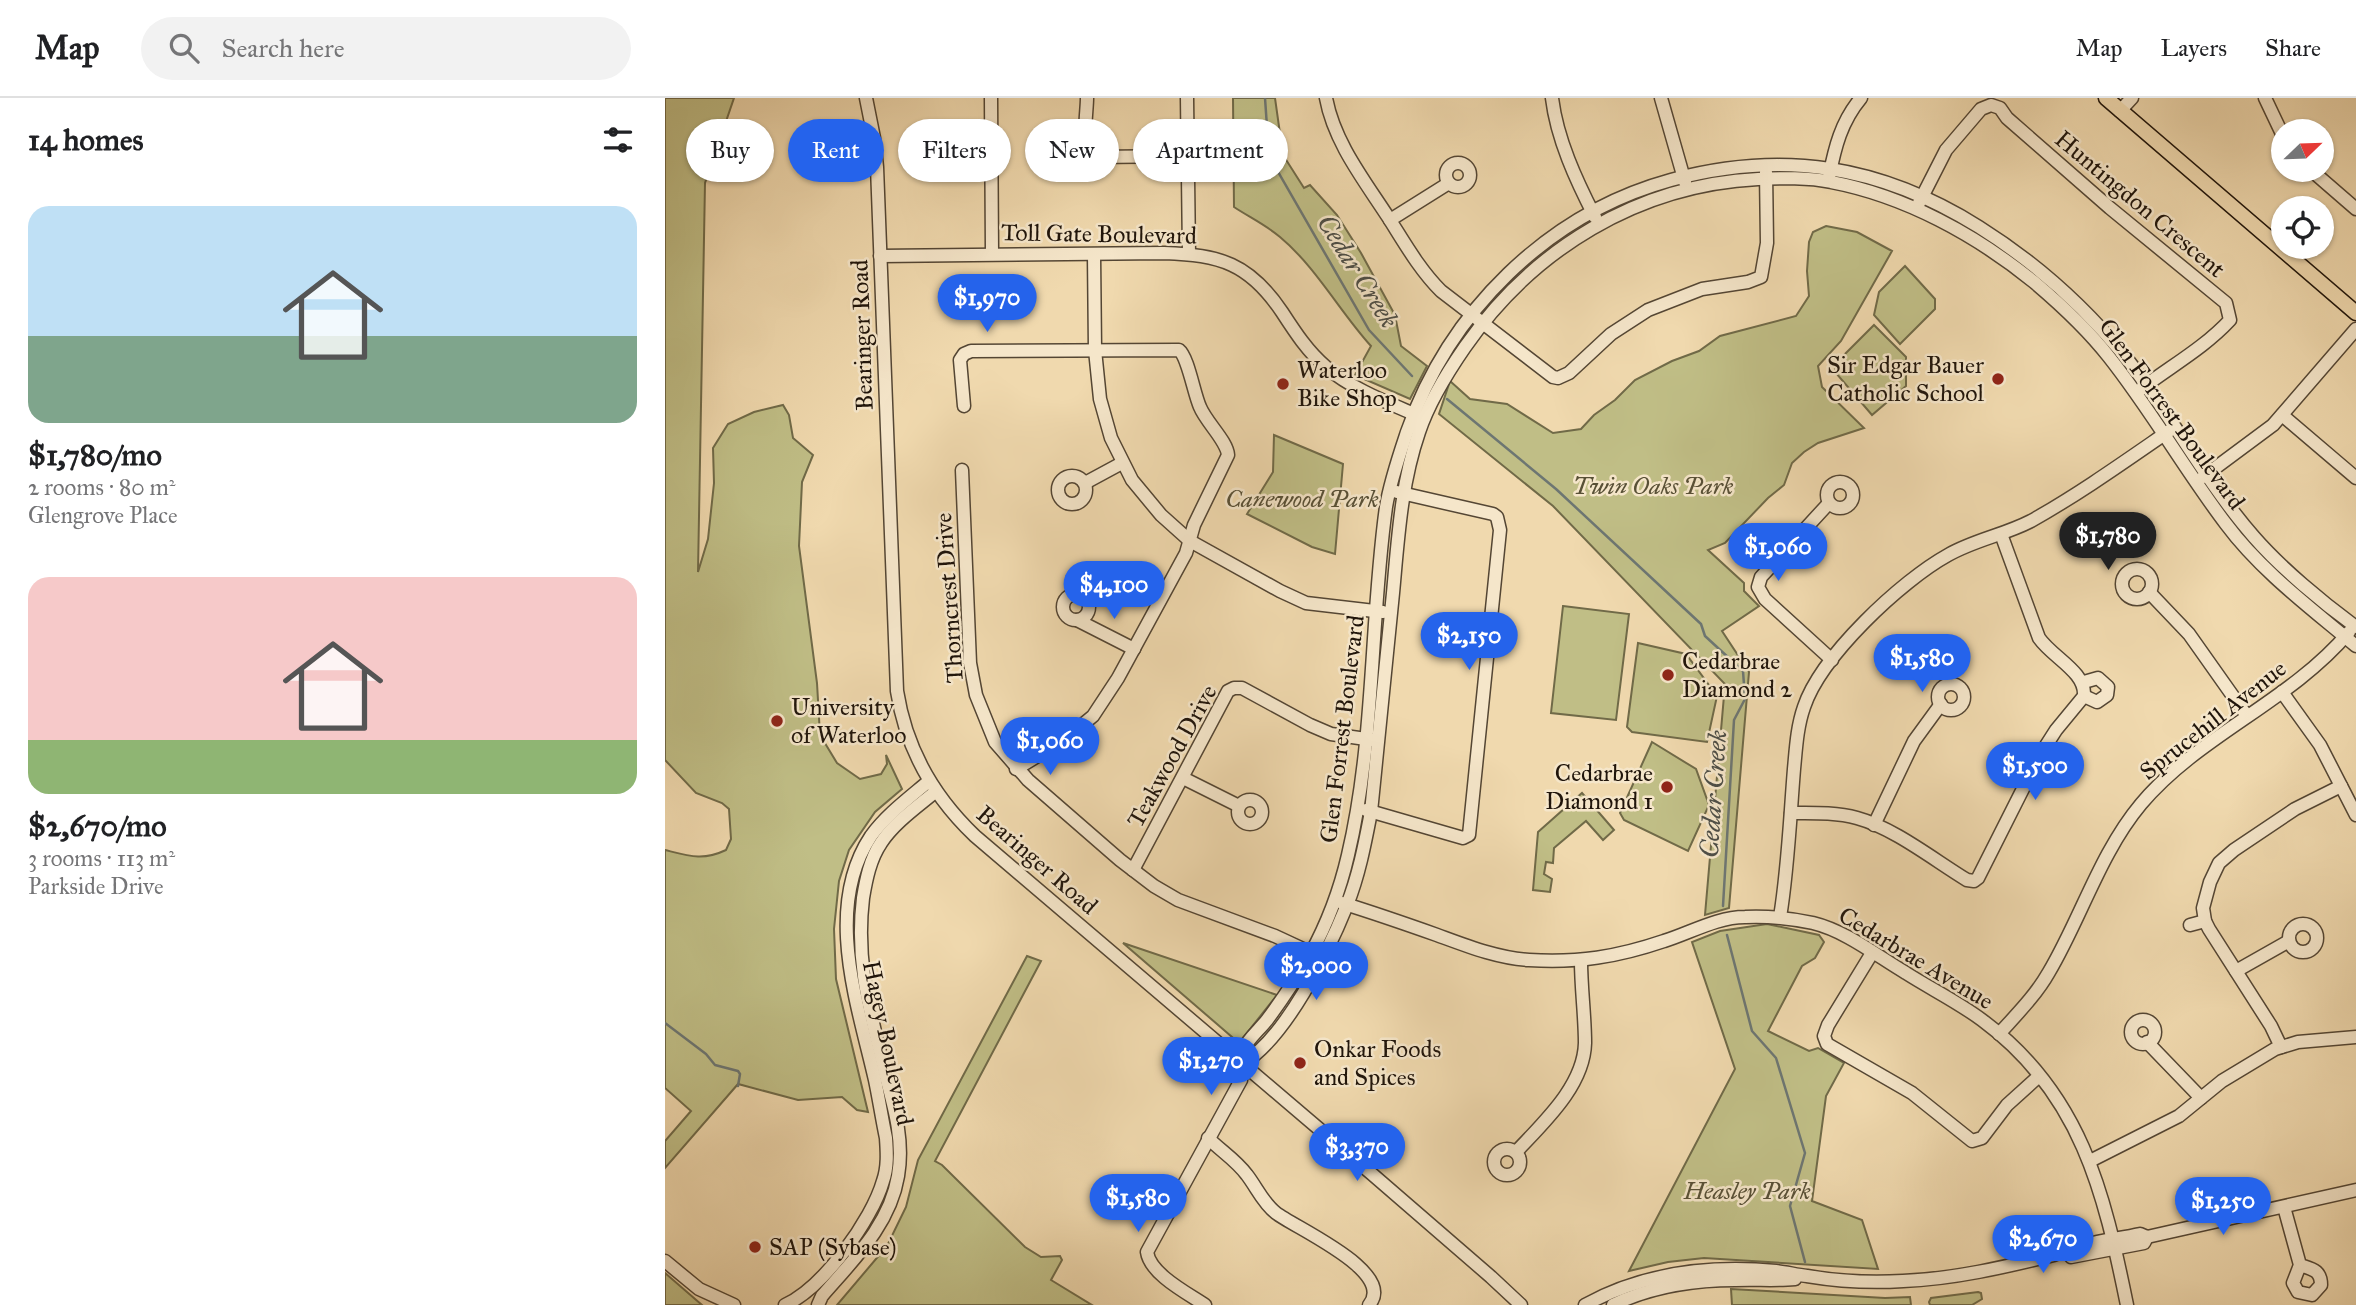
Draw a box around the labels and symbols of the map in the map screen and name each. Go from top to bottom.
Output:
north arrow [2271,119,2335,182]
street label: Huntingdon Crescent [2049,124,2232,284]
water label: Cedar Creek [1310,208,1406,334]
street label: Toll Gate Boulevard [1001,217,1197,251]
street label: Bearinger Road [844,259,880,411]
pin: $1,970 [930,274,1044,334]
street label: Glen Forrest Boulevard [2092,312,2252,516]
place label: Sir Edgar Bauer Catholic School [1827,350,1985,408]
place label: Waterloo Bike Shop [1297,355,1397,413]
marker: Sir Edgar Bauer Catholic School [1990,371,2006,387]
marker: Waterloo Bike Shop [1275,376,1291,392]
park label: Twin Oaks Park [1573,471,1734,501]
park label: Canewood Park [1225,484,1379,514]
street label: Thorncrest Drive [928,512,970,684]
pin: $1,780 [2051,512,2165,572]
pin: $1,060 [1721,524,1835,583]
pin: $4,100 [1057,561,1171,621]
pin: $2,150 [1412,612,1526,672]
street label: Glen Forrest Boulevard [1313,613,1371,845]
pin: $1,580 [1865,634,1979,694]
place label: Cedarbrae Diamond 2 [1682,646,1792,704]
street label: Sprucehill Avenue [2134,653,2292,787]
marker: Cedarbrae Diamond 2 [1660,667,1676,683]
street label: Teakwood Drive [1120,679,1224,833]
place label: University of Waterloo [791,692,907,750]
marker: University of Waterloo [769,713,785,729]
pin: $1,060 [993,718,1107,777]
water label: Cedar Creek [1693,729,1733,859]
pin: $1,500 [1978,742,2092,802]
place label: Cedarbrae Diamond 1 [1545,758,1653,816]
marker: Cedarbrae Diamond 1 [1659,779,1675,795]
street label: Bearinger Road [970,799,1104,921]
street label: Cedarbrae Avenue [1833,900,1999,1016]
pin: $2,000 [1259,942,1373,1002]
street label: Hagey Boulevard [856,958,920,1128]
place label: Onkar Foods and Spices [1314,1034,1441,1092]
pin: $1,270 [1154,1038,1268,1097]
marker: Onkar Foods and Spices [1292,1055,1308,1071]
pin: $3,370 [1300,1124,1414,1183]
pin: $1,580 [1081,1174,1195,1234]
park label: Heasley Park [1682,1176,1811,1206]
pin: $1,250 [2166,1178,2280,1237]
pin: $2,670 [1986,1216,2100,1275]
place label: SAP (Sybase) [769,1232,897,1262]
marker: SAP (Sybase) [747,1239,763,1255]

